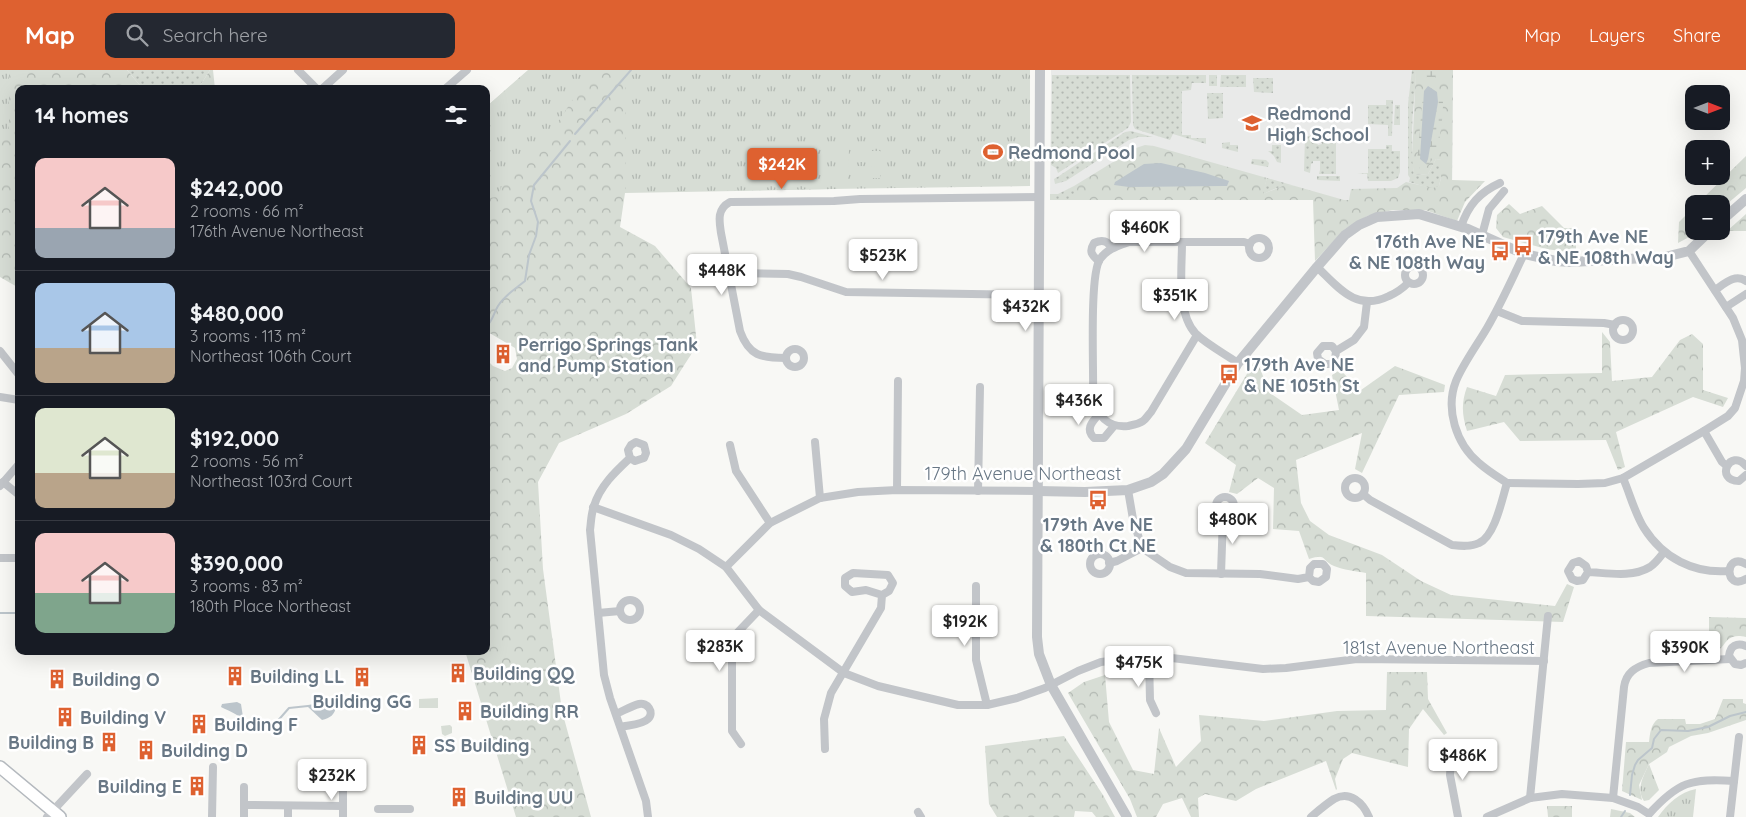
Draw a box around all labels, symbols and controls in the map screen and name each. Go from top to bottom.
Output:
search box [105,13,455,58]
text: Map [25,20,75,50]
icon: search [123,21,151,49]
text: Search here [163,23,268,47]
text: Map [1524,24,1561,47]
text: Layers [1589,24,1645,47]
text: Share [1673,24,1721,47]
north arrow [1685,85,1730,130]
map controls [1685,85,1730,240]
icon: filters [442,101,470,129]
text: 14 homes [35,102,129,128]
place label: Redmond High School [1267,102,1369,146]
school or university icon: Redmond High School [1241,112,1263,134]
button: + [1685,140,1730,185]
sports icon: Redmond Pool [982,141,1004,163]
place label: Redmond Pool [1008,141,1135,164]
pin: $242K [747,148,817,190]
text: $242K [758,154,806,174]
text: $242,000 [190,175,283,201]
icon: home [75,178,135,238]
button: − [1685,195,1730,240]
text: 2 rooms · 66 m² [190,201,304,221]
pin: $460K [1110,210,1180,253]
text: $460K [1121,217,1169,237]
text: 176th Avenue Northeast [190,221,364,241]
place label: 179th Ave NE & NE 108th Way [1538,225,1674,269]
place label: 176th Ave NE & NE 108th Way [1349,230,1485,274]
bus stop icon: 179th Ave NE & NE 108th Way [1512,235,1534,257]
pin: $523K [848,238,918,281]
bus stop icon: 176th Ave NE & NE 108th Way [1489,240,1511,262]
text: $523K [860,245,906,265]
pin: $448K [687,254,757,296]
text: $448K [698,260,746,280]
pin: $351K [1140,278,1210,321]
text: $351K [1153,285,1197,305]
pin: $432K [991,290,1061,332]
text: $432K [1002,296,1050,316]
text: $480,000 [190,300,284,326]
icon: home [75,303,135,363]
text: 3 rooms · 113 m² [190,326,306,346]
place label: Perrigo Springs Tank and Pump Station [518,333,698,377]
building icon: Perrigo Springs Tank and Pump Station [492,343,514,365]
text: Northeast 106th Court [190,346,352,366]
place label: 179th Ave NE & NE 105th St [1244,353,1360,397]
bus stop icon: 179th Ave NE & NE 105th St [1218,363,1240,385]
pin: $436K [1044,384,1114,426]
text: $436K [1056,390,1102,410]
text: $192,000 [190,425,279,451]
icon: home [75,428,135,488]
text: 2 rooms · 56 m² [190,451,304,471]
street label: 179th Avenue Northeast [925,462,1121,485]
text: Northeast 103rd Court [190,471,353,491]
bus stop icon: 179th Ave NE & 180th Ct NE [1087,489,1109,511]
pin: $480K [1198,502,1268,545]
text: $480K [1209,509,1257,529]
place label: 179th Ave NE & 180th Ct NE [1040,513,1156,557]
text: $390,000 [190,550,283,576]
icon: home [75,553,135,613]
text: 3 rooms · 83 m² [190,576,303,596]
text: 180th Place Northeast [190,596,351,616]
pin: $192K [930,604,1000,647]
text: $192K [943,611,987,631]
pin: $283K [685,630,755,672]
pin: $390K [1650,630,1720,673]
text: $283K [697,636,743,656]
street label: 181st Avenue Northeast [1343,636,1535,659]
text: $390K [1661,637,1709,657]
pin: $475K [1104,646,1174,688]
text: $475K [1116,652,1162,672]
building icon: Building QQ [447,662,469,684]
place label: Building QQ [473,662,576,685]
building icon: Building LL [224,665,246,687]
place label: Building LL [250,665,344,688]
building icon: Building GG [351,666,373,688]
building icon: Building O [46,668,68,690]
place label: Building O [72,668,160,691]
place label: Building GG [312,690,412,713]
building icon: Building RR [454,700,476,722]
place label: Building RR [480,700,579,723]
building icon: Building V [54,706,76,728]
place label: Building V [80,706,166,729]
building icon: Building F [188,713,210,735]
place label: Building F [214,713,298,736]
place label: Building B [8,731,94,754]
building icon: Building B [98,731,120,753]
building icon: SS Building [408,734,430,756]
place label: SS Building [434,734,530,757]
pin: $486K [1428,738,1498,781]
building icon: Building D [135,739,157,761]
place label: Building D [161,739,248,762]
text: $486K [1439,745,1487,765]
pin: $232K [297,758,367,801]
text: $232K [309,765,355,785]
place label: Building E [98,775,182,798]
building icon: Building E [186,775,208,797]
building icon: Building UU [448,786,470,808]
place label: Building UU [474,786,573,809]

